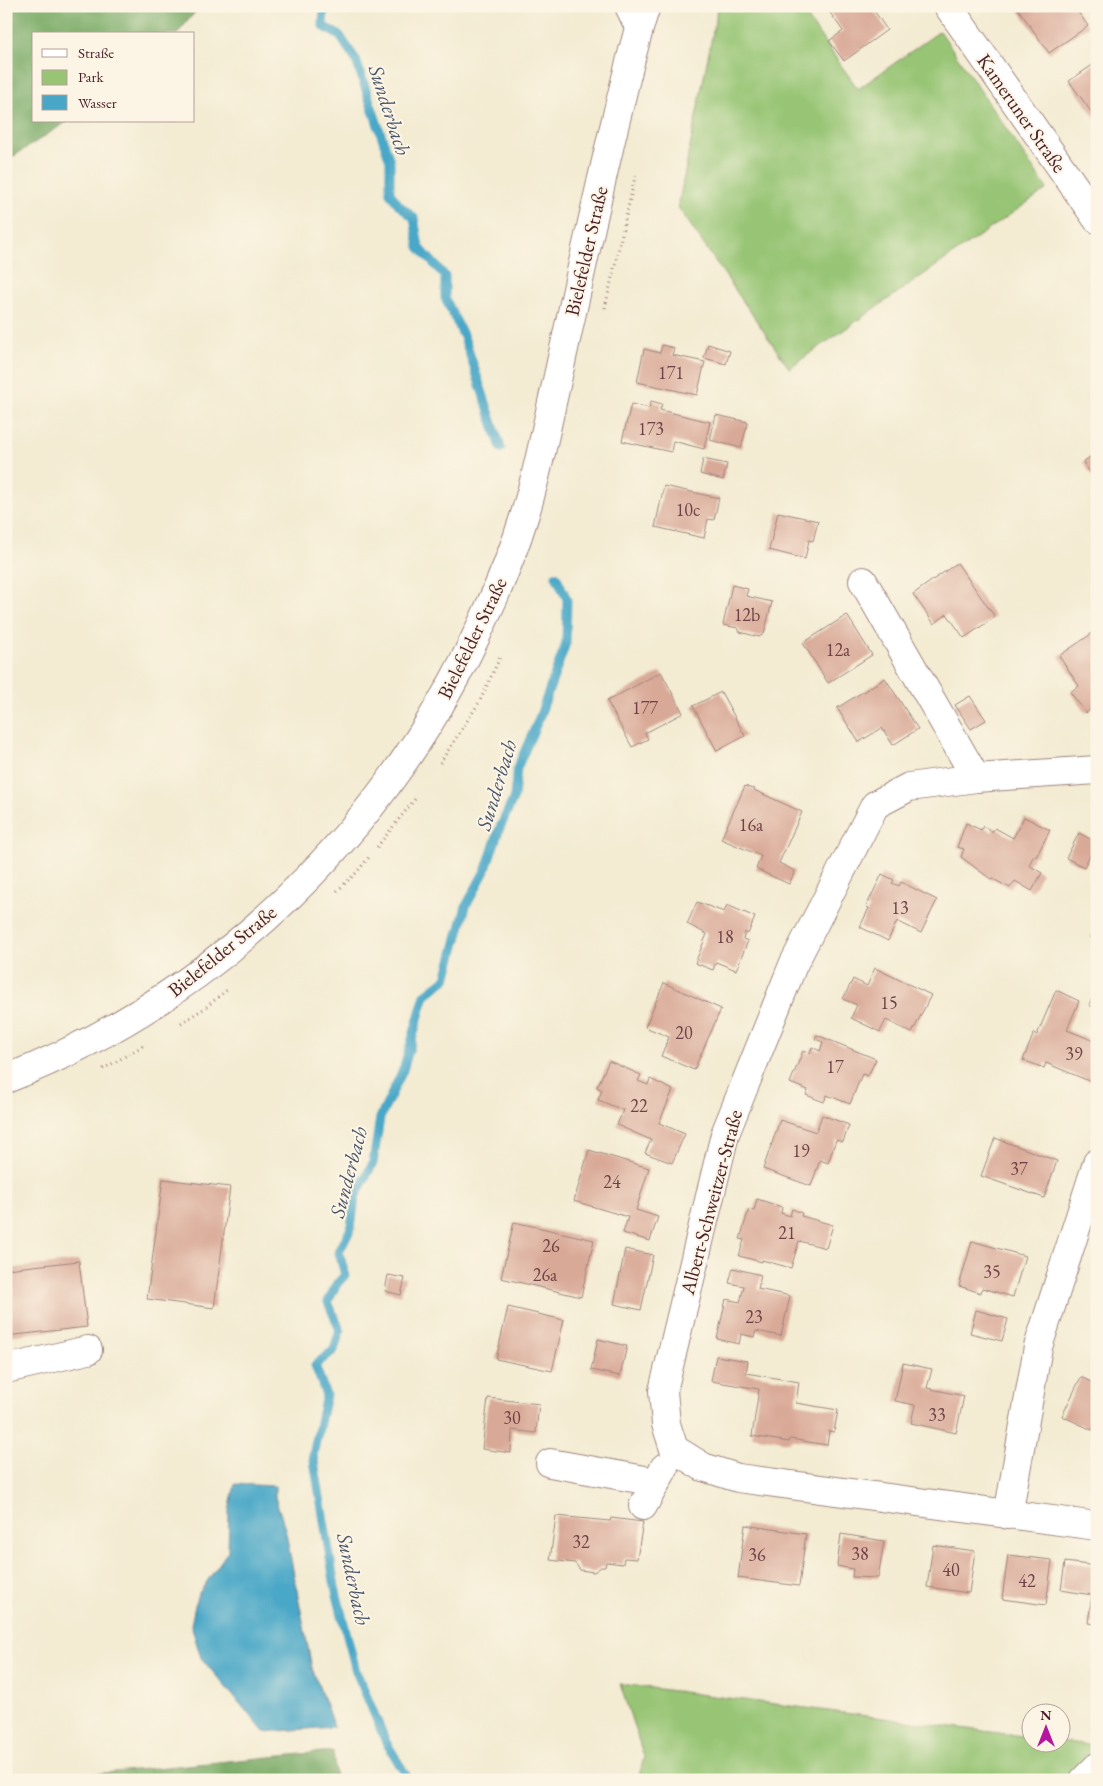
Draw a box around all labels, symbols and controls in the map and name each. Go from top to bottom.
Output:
legend [32,32,195,122]
text: Straße [78,43,114,62]
street label: Kameruner Straße [971,48,1073,178]
water label: Sunderbach [362,60,417,159]
text: Park [78,67,105,86]
text: Wasser [78,93,117,112]
street label: Bielefelder Straße [558,183,614,318]
house number: 171 [658,361,684,384]
house number: 173 [638,417,664,440]
house number: 10c [676,498,700,521]
street label: Bielefelder Straße [431,573,513,703]
house number: 12b [734,603,760,626]
house number: 12a [826,638,851,661]
house number: 177 [632,696,658,719]
water label: Sunderbach [469,736,523,835]
house number: 16a [739,813,764,836]
house number: 13 [891,896,909,919]
street label: Bielefelder Straße [162,899,282,1003]
house number: 18 [716,925,734,948]
house number: 15 [880,991,898,1014]
house number: 20 [675,1021,693,1044]
house number: 39 [1065,1042,1083,1065]
house number: 17 [826,1055,844,1078]
house number: 22 [630,1094,648,1117]
street label: Albert-Schweitzer-Straße [674,1107,748,1298]
water label: Sunderbach [323,1123,373,1222]
house number: 19 [792,1139,810,1162]
house number: 37 [1010,1157,1028,1180]
house number: 24 [603,1170,621,1193]
house number: 21 [778,1221,796,1244]
house number: 26 [542,1234,560,1257]
house number: 35 [983,1260,1001,1283]
house number: 26a [533,1263,558,1286]
house number: 23 [745,1305,763,1328]
house number: 33 [928,1403,946,1426]
house number: 30 [503,1406,521,1429]
water label: Sunderbach [331,1530,377,1627]
house number: 32 [572,1530,590,1553]
house number: 38 [851,1542,869,1565]
house number: 36 [748,1543,766,1566]
house number: 40 [942,1558,960,1581]
house number: 42 [1018,1569,1036,1592]
north arrow [1020,1704,1070,1754]
text: N [1040,1706,1052,1724]

